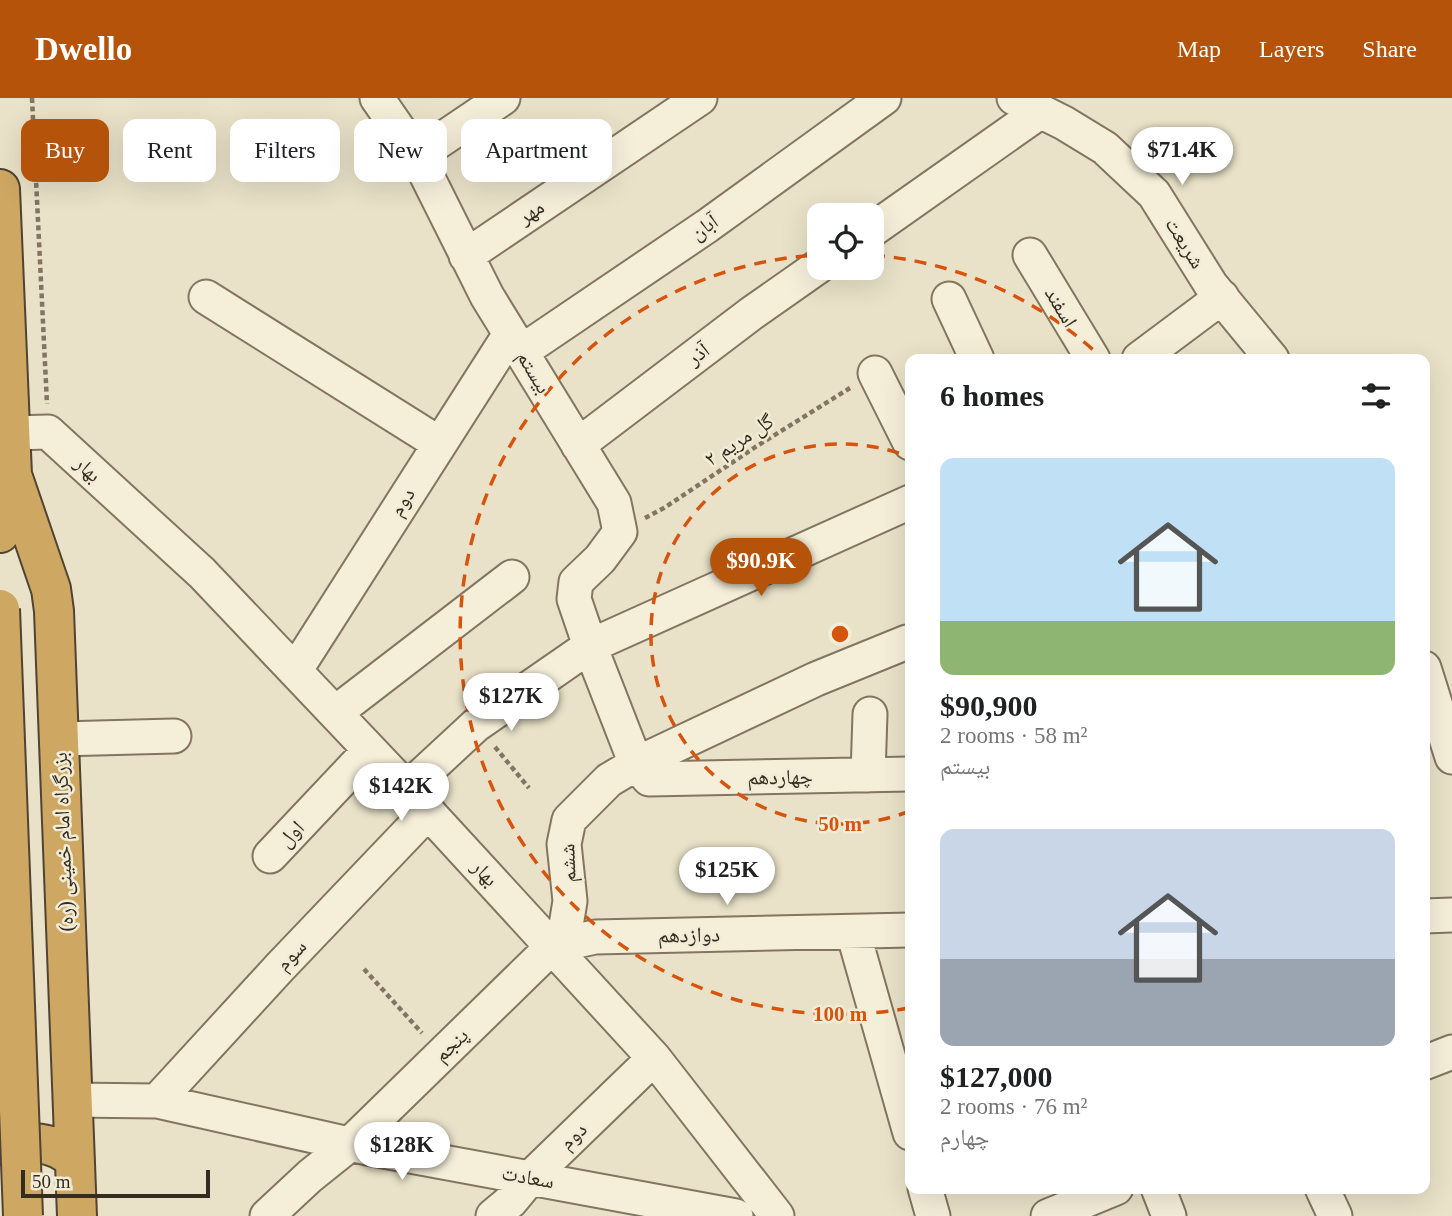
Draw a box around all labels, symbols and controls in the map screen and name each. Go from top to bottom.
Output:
text: Dwello [35,31,132,67]
text: Map [1177,36,1221,62]
text: Layers [1259,36,1324,62]
text: Share [1362,36,1417,62]
chip: Buy [21,119,109,182]
chip: Rent [123,119,216,182]
chip: Filters [230,119,340,182]
chip: New [354,119,447,182]
chip: Apartment [461,119,612,182]
pin: $71.4K [1125,127,1239,187]
text: $71.4K [1147,137,1217,162]
street label: مهر [513,195,549,230]
map controls [807,203,884,280]
button: locate [807,203,884,280]
street label: آبان [685,209,723,245]
street label: شریعت [1160,213,1210,273]
street label: اسفند [1040,282,1082,332]
street label: آذر [681,337,714,371]
street label: بیستم [510,346,556,399]
icon: filters [1357,377,1395,415]
text: 6 homes [940,379,1044,412]
street label: گل مریم ۲ [700,409,779,473]
street label: بهار [69,450,106,487]
street label: دوم [384,483,422,522]
icon: home [1105,504,1231,630]
pin: $90.9K [704,538,818,598]
text: $90.9K [726,548,796,573]
centre of rings [828,622,852,646]
pin: $127K [462,674,560,733]
text: $127K [479,683,543,708]
text: $90,900 [940,689,1038,722]
text: 2 rooms · 58 m² [940,723,1087,748]
street label: بزرگراه امام خمینی (ره) [48,752,80,932]
text: بیستم [940,754,990,779]
pin: $142K [352,764,450,823]
street label: چهاردهم [747,764,813,792]
text: $142K [369,773,433,798]
text: 50 m [818,812,862,836]
street label: اول [273,816,309,852]
street label: ششم [555,843,583,883]
pin: $125K [678,848,776,907]
street label: بهار [466,854,503,891]
text: $125K [695,857,759,882]
icon: home [1105,875,1231,1001]
street label: دوازدهم [658,922,720,950]
street label: سوم [271,934,313,977]
text: 100 m [813,1002,868,1026]
street label: پنجم [429,1023,475,1068]
text: $127,000 [940,1060,1053,1093]
text: 2 rooms · 76 m² [940,1094,1087,1119]
street label: دوم [554,1117,593,1156]
pin: $128K [353,1122,451,1182]
text: چهارم [940,1125,989,1150]
text: $128K [370,1132,434,1157]
street label: سعادت [500,1161,556,1193]
scale bar [21,1167,210,1199]
text: 50 m [32,1171,71,1192]

